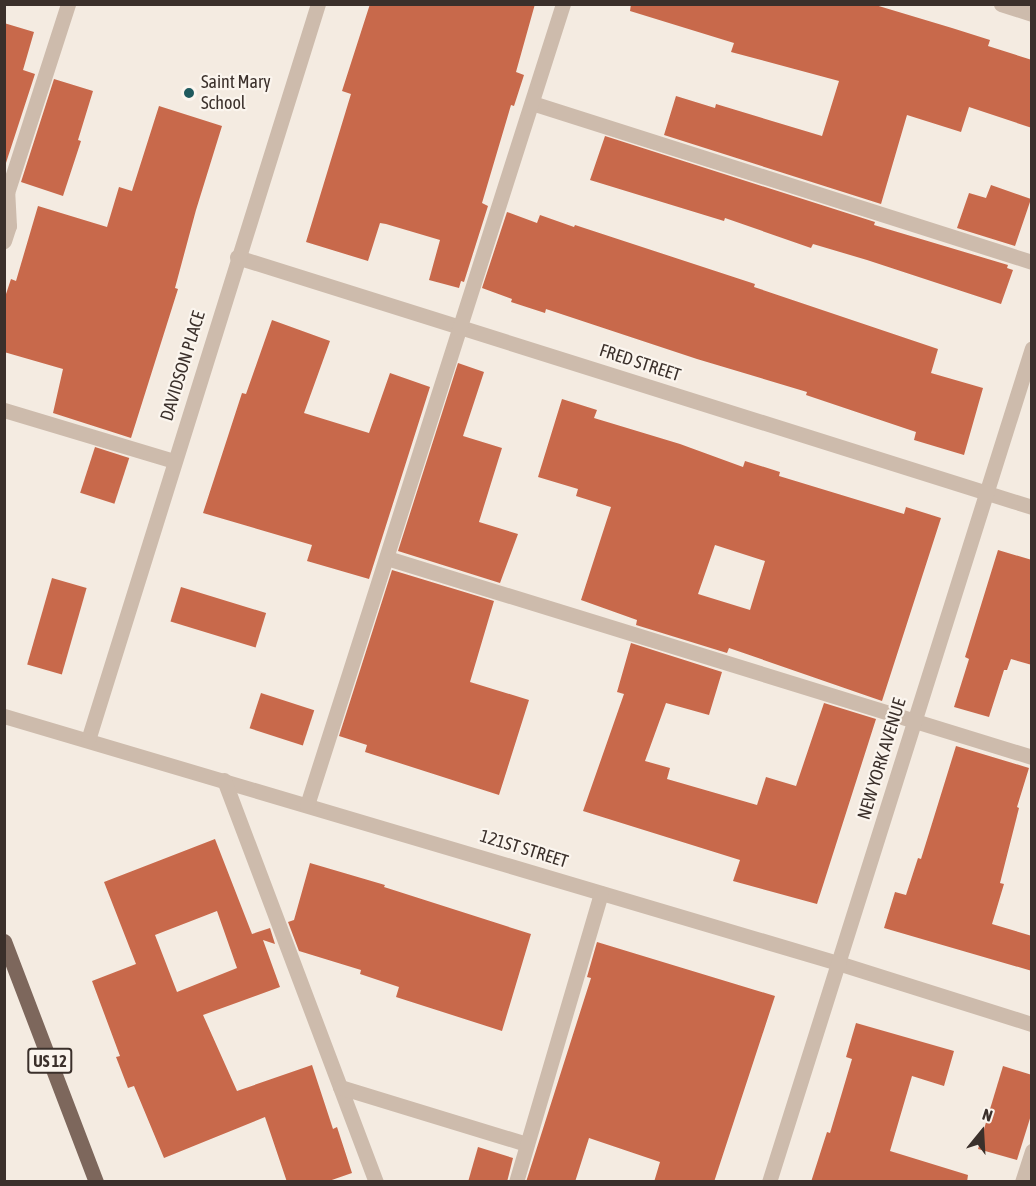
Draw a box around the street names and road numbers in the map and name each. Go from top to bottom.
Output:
street label: DAVIDSON PLACE [156,309,210,423]
street label: FRED STREET [597,340,683,386]
street label: NEW YORK AVENUE [853,696,911,822]
street label: 121ST STREET [477,825,571,873]
road number: US 12 [26,1048,74,1074]

